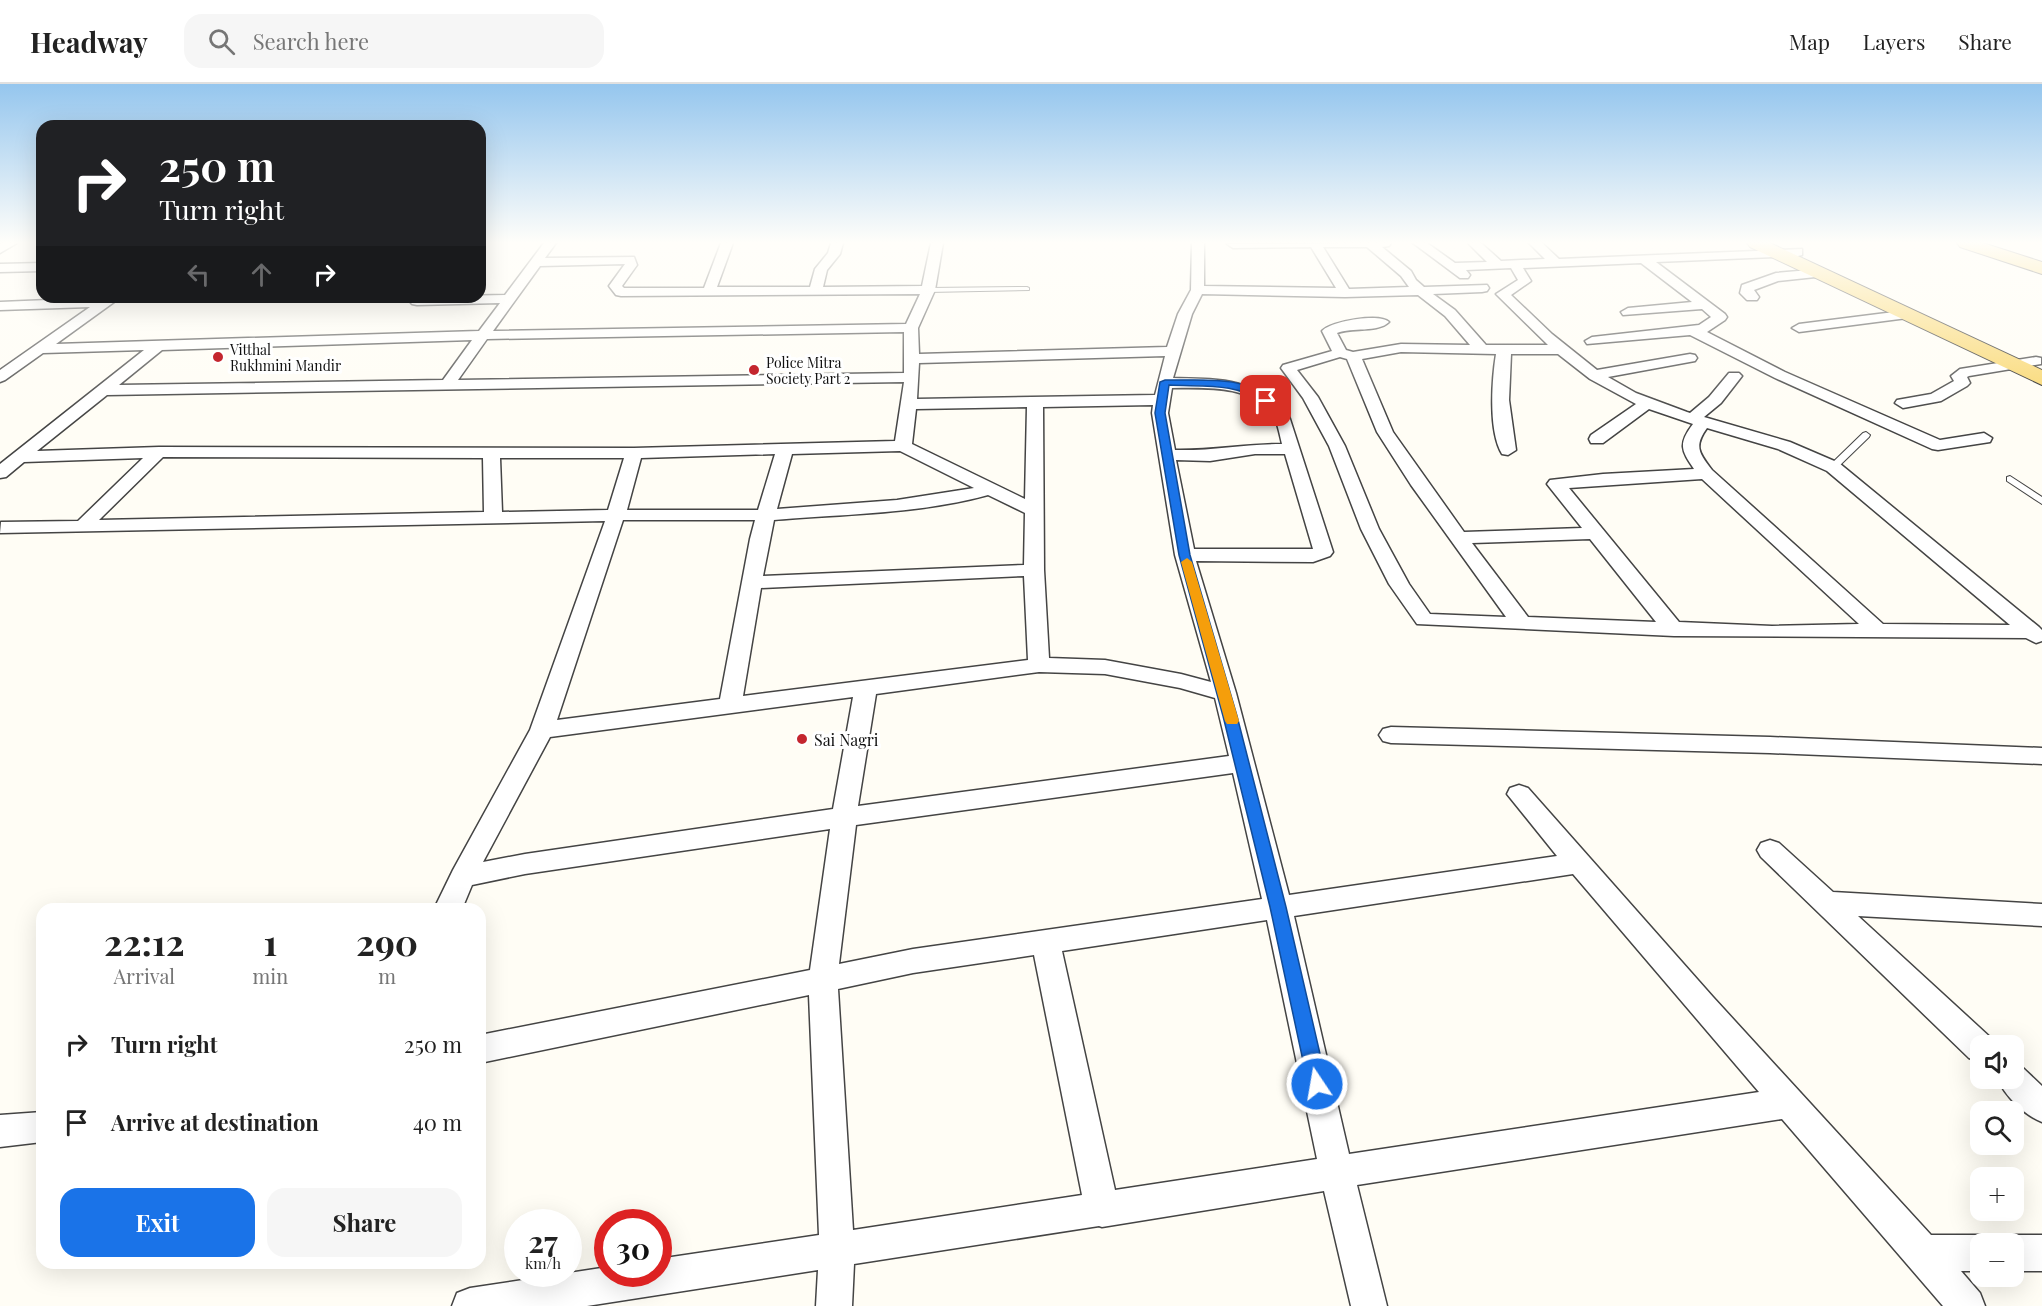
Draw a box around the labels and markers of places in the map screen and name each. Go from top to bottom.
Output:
place label: Vitthal Rukhmini Mandir [229,340,342,375]
marker: Vitthal Rukhmini Mandir [211,350,225,364]
place label: Police Mitra Society Part 2 [766,353,851,388]
marker: Police Mitra Society Part 2 [747,363,761,377]
pin [1240,375,1291,426]
place label: Sai Nagri [814,729,879,750]
marker: Sai Nagri [795,732,809,746]

